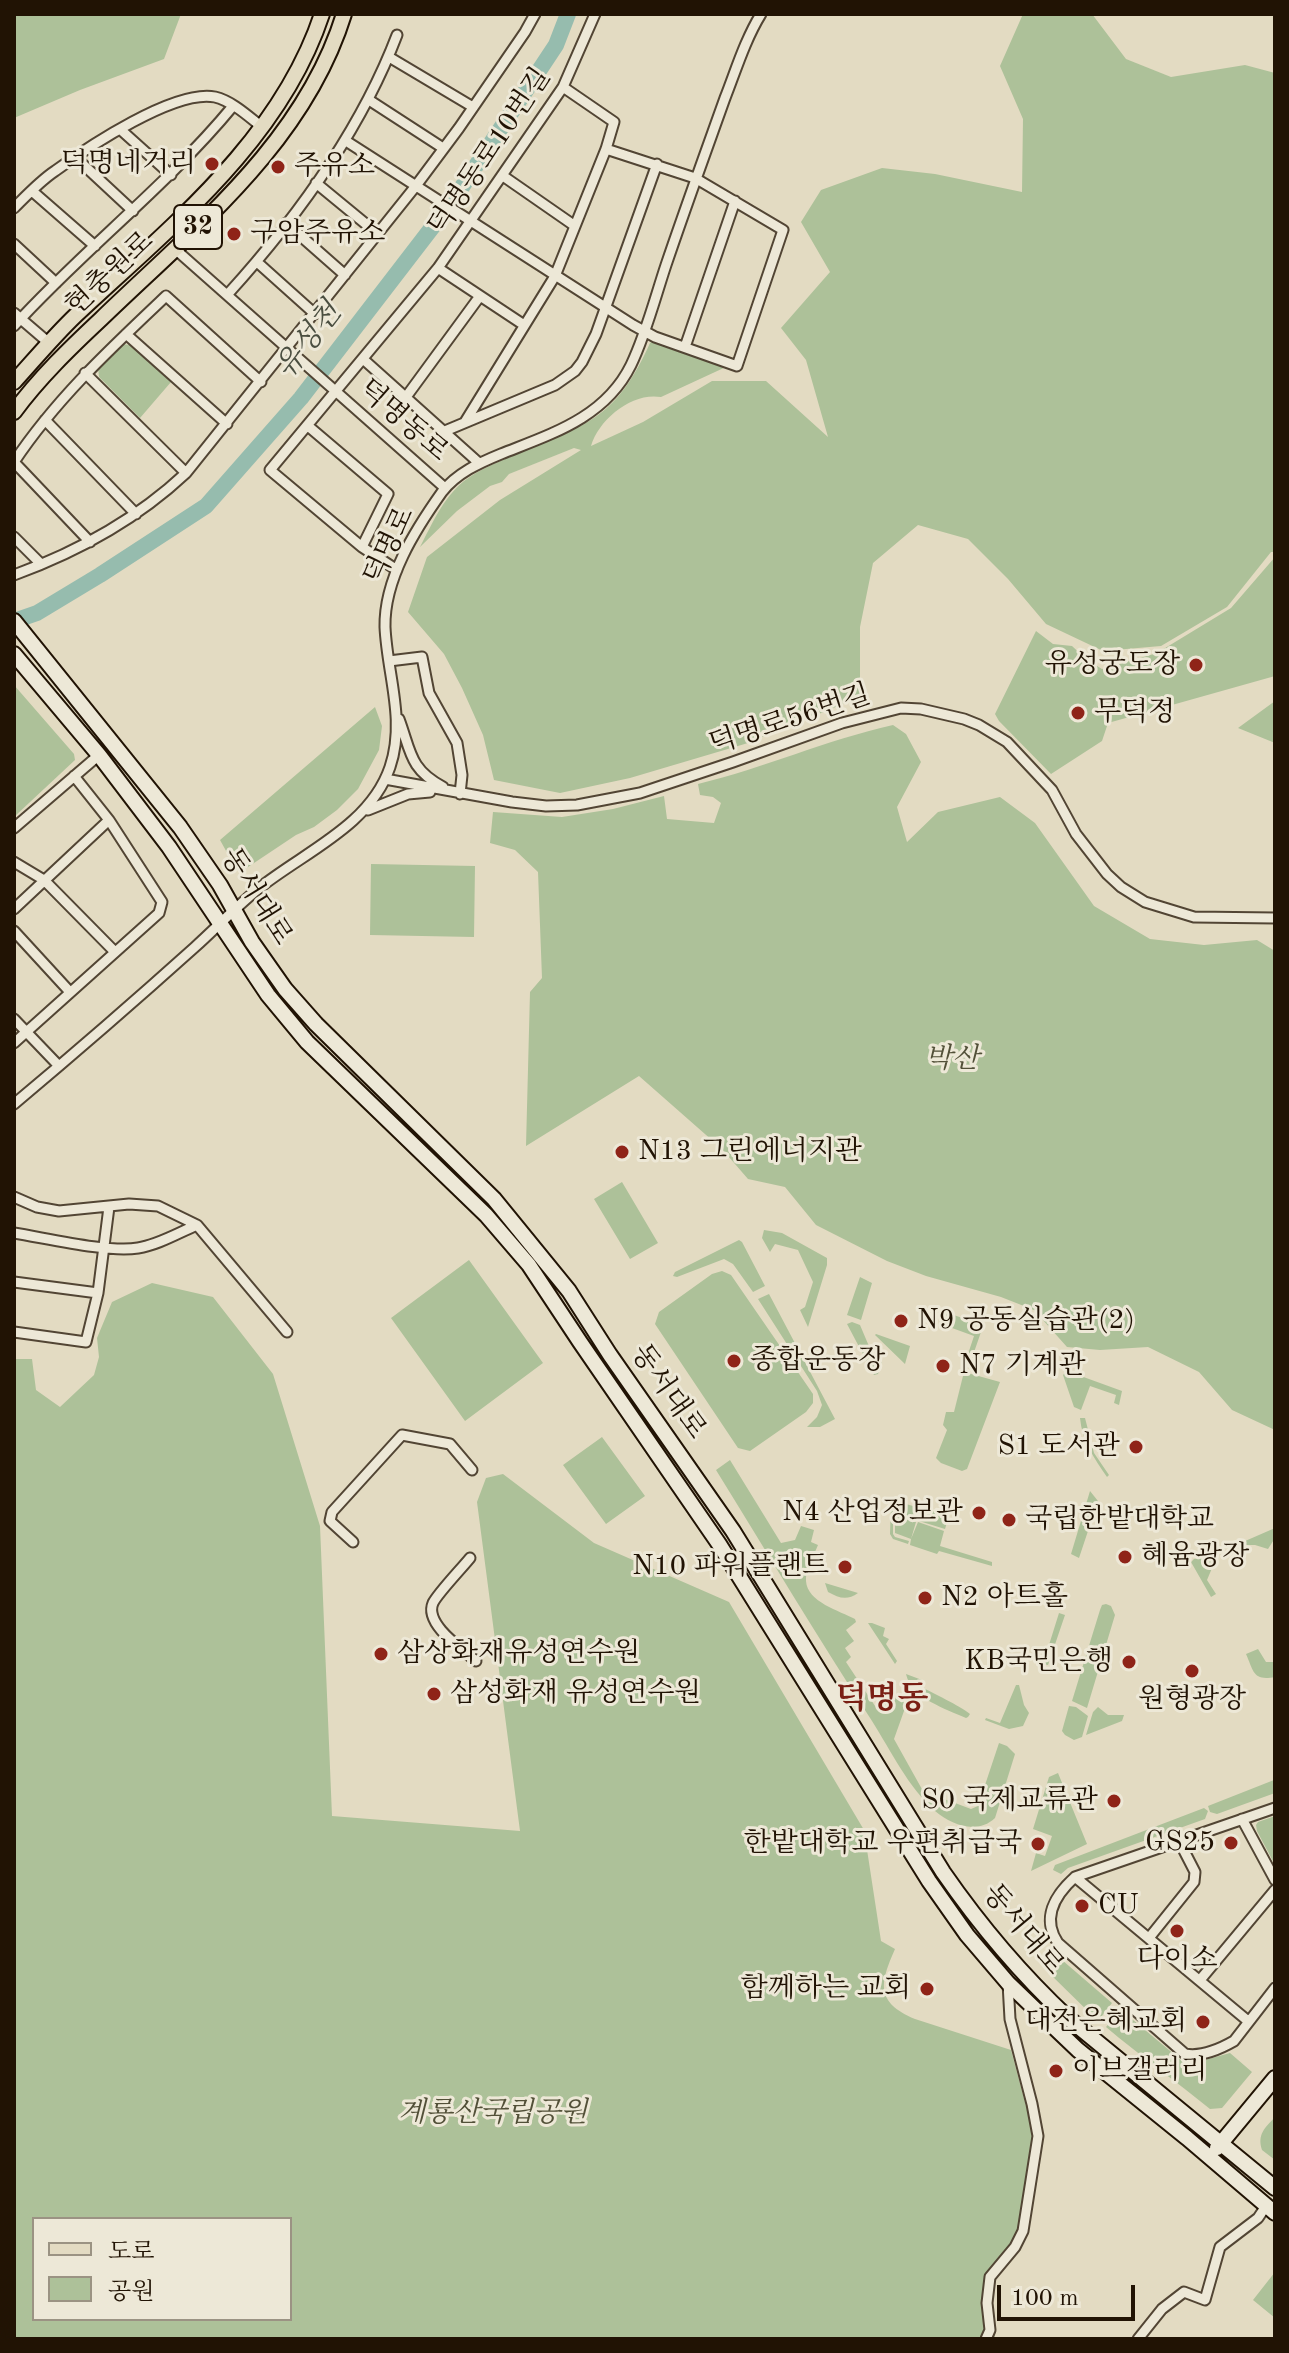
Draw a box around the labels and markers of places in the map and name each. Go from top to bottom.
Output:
place label: 덕명네거리 [61,147,196,181]
place label: 주유소 [294,150,375,184]
marker: 덕명네거리 [203,155,221,173]
marker: 주유소 [269,158,287,176]
place label: 구암주유소 [250,217,385,251]
marker: 구암주유소 [225,225,243,243]
place label: 유성궁도장 [1045,648,1180,682]
marker: 유성궁도장 [1187,656,1205,674]
place label: 무덕정 [1094,696,1175,730]
marker: 무덕정 [1069,704,1087,722]
place label: N13 그린에너지관 [638,1135,862,1169]
marker: N13 그린에너지관 [613,1143,631,1161]
place label: N9 공동실습관(2) [917,1304,1135,1338]
marker: N9 공동실습관(2) [892,1312,910,1330]
place label: 종합운동장 [750,1344,885,1378]
place label: N7 기계관 [959,1349,1086,1383]
marker: 종합운동장 [725,1352,743,1370]
marker: N7 기계관 [934,1357,952,1375]
place label: S1 도서관 [997,1430,1120,1464]
marker: S1 도서관 [1127,1438,1145,1456]
place label: N4 산업정보관 [782,1496,963,1530]
place label: 국립한밭대학교 [1025,1503,1214,1537]
marker: N4 산업정보관 [970,1504,988,1522]
marker: 국립한밭대학교 [1000,1511,1018,1529]
place label: 혜윰광장 [1141,1540,1249,1574]
marker: 혜윰광장 [1116,1548,1134,1566]
place label: N10 파워플랜트 [632,1550,829,1584]
marker: N10 파워플랜트 [836,1558,854,1576]
place label: N2 아트홀 [941,1581,1068,1615]
marker: N2 아트홀 [916,1589,934,1607]
place label: 삼상화재유성연수원 [397,1637,640,1671]
marker: 삼상화재유성연수원 [372,1645,390,1663]
place label: KB국민은행 [964,1645,1113,1679]
marker: KB국민은행 [1120,1653,1138,1671]
marker: 원형광장 [1183,1662,1201,1680]
place label: 삼성화재 유성연수원 [450,1677,701,1711]
place label: 원형광장 [1138,1683,1246,1717]
marker: 삼성화재 유성연수원 [425,1685,443,1703]
place label: S0 국제교류관 [921,1784,1098,1818]
marker: S0 국제교류관 [1105,1792,1123,1810]
place label: GS25 [1145,1826,1215,1860]
place label: 한밭대학교 우편취급국 [744,1827,1022,1861]
marker: GS25 [1222,1834,1240,1852]
marker: 한밭대학교 우편취급국 [1029,1835,1047,1853]
place label: CU [1098,1889,1139,1923]
marker: CU [1073,1897,1091,1915]
marker: 다이소 [1168,1922,1186,1940]
place label: 다이소 [1136,1943,1218,1977]
place label: 함께하는 교회 [741,1972,911,2006]
marker: 함께하는 교회 [918,1980,936,1998]
place label: 대전은혜교회 [1025,2005,1187,2039]
marker: 대전은혜교회 [1194,2013,1212,2031]
place label: 이브갤러리 [1072,2054,1207,2088]
marker: 이브갤러리 [1047,2062,1065,2080]

